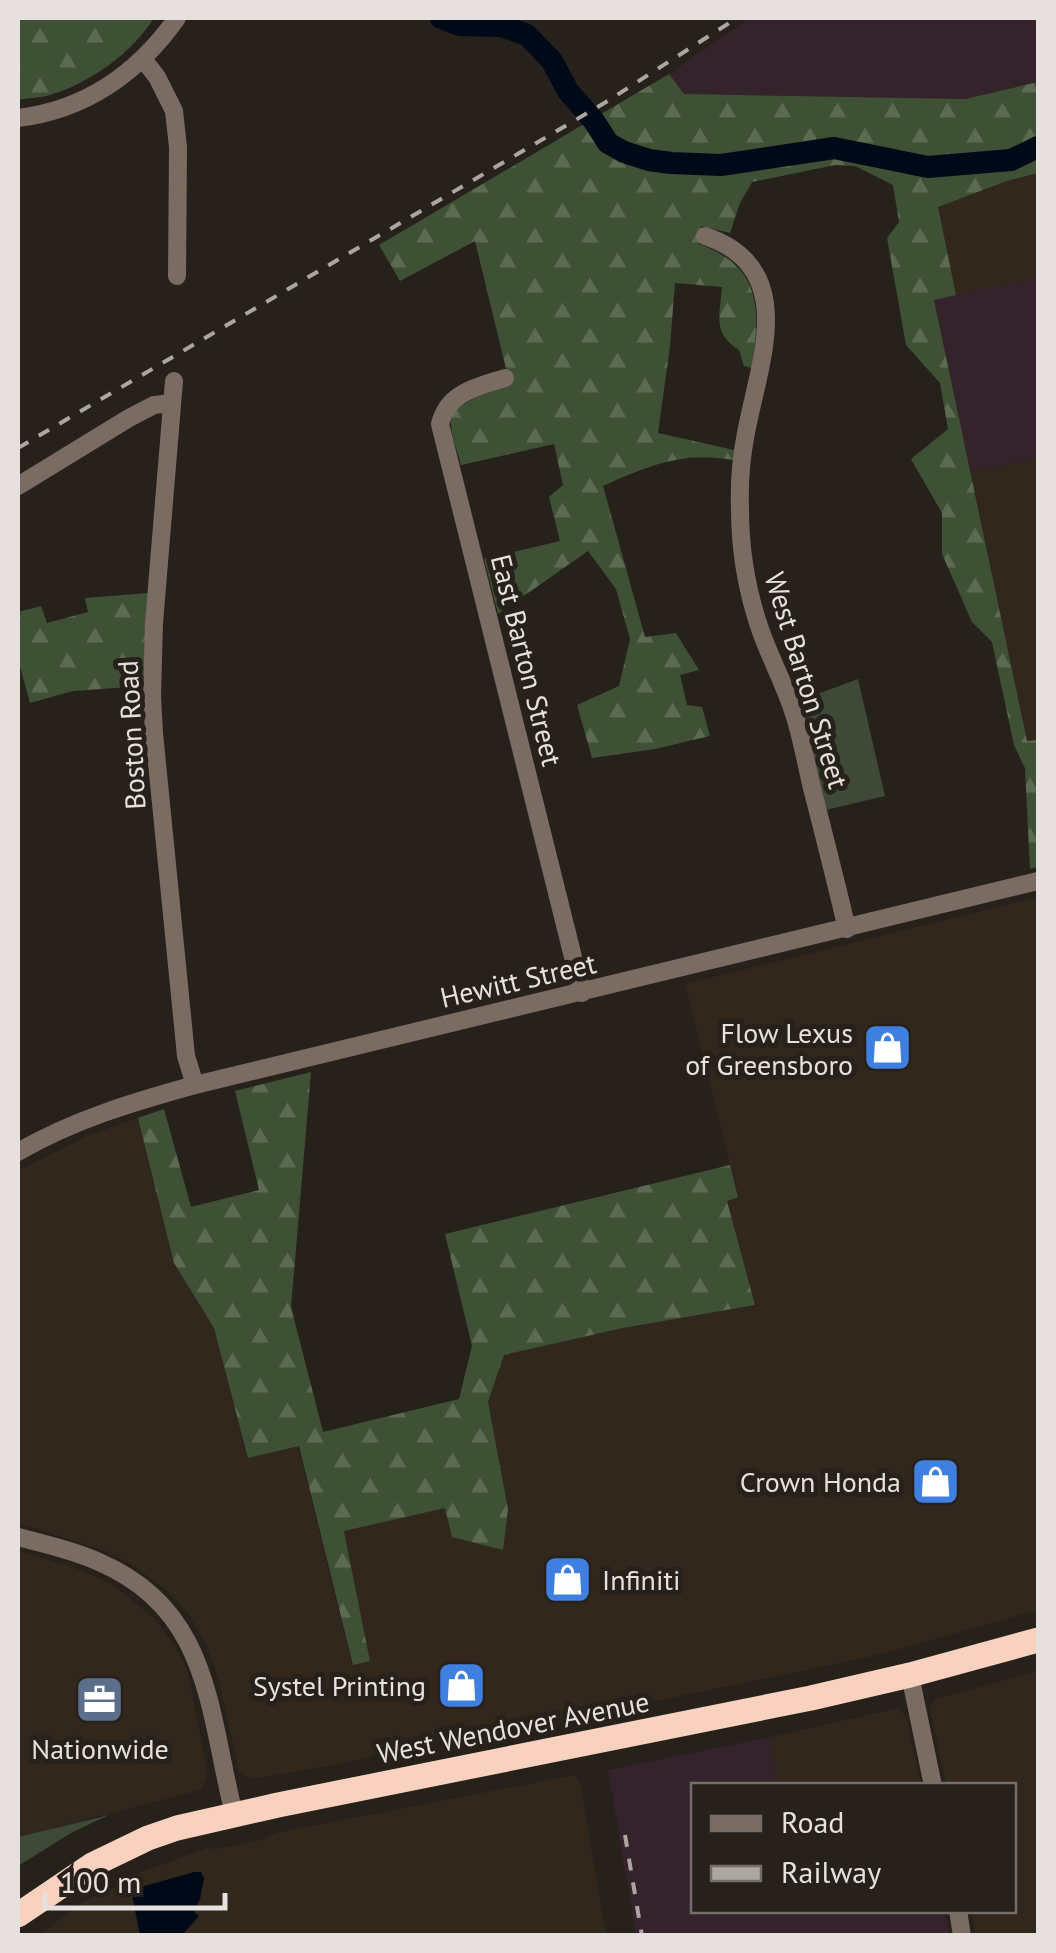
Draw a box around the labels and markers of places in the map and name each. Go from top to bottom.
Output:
place label: Flow Lexus of Greensboro [685,1014,853,1083]
shop icon: Flow Lexus of Greensboro [862,1022,914,1074]
shop icon: Crown Honda [910,1455,962,1507]
place label: Crown Honda [740,1463,901,1500]
shop icon: Infiniti [541,1553,593,1605]
place label: Infiniti [602,1561,680,1598]
shop icon: Systel Printing [435,1659,487,1711]
place label: Systel Printing [253,1667,426,1704]
office icon: Nationwide [74,1674,126,1726]
place label: Nationwide [31,1730,169,1767]

